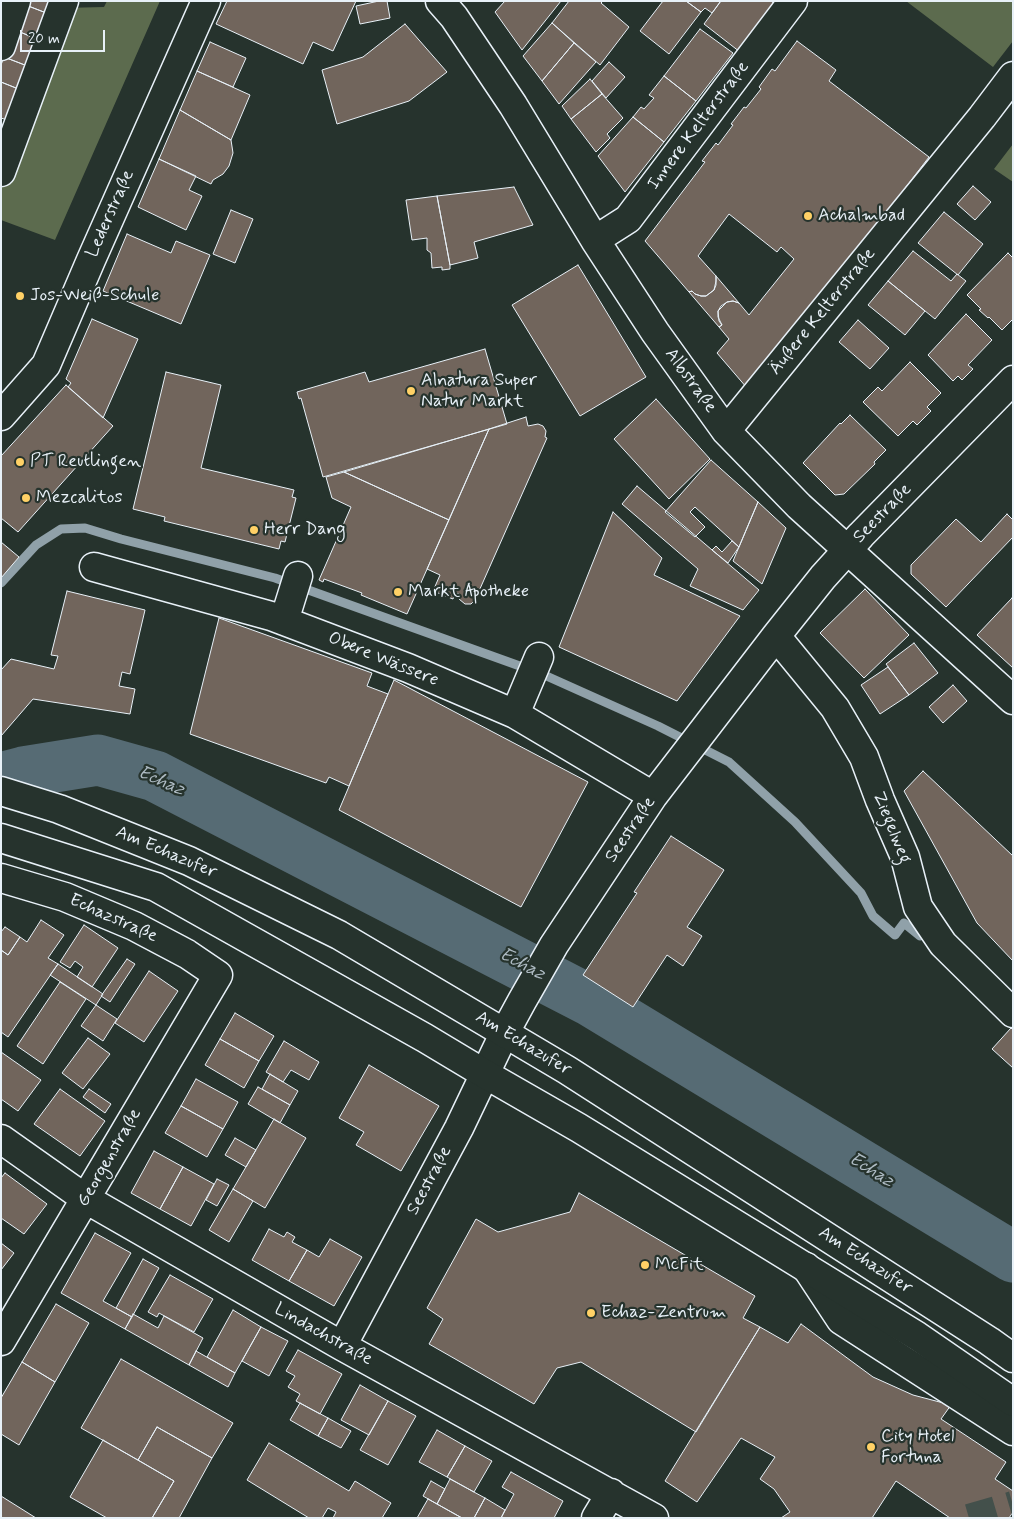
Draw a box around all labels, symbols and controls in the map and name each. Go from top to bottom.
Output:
scale bar [22,20,108,52]
text: 20 m [28,29,60,49]
street label: Innere Kelterstraße [644,57,754,195]
street label: Lederstraße [82,167,140,261]
place label: Achalmbad [818,205,905,227]
marker: Achalmbad [802,210,814,222]
street label: Äußere Kelterstraße [765,244,881,380]
place label: Jos-Weiß-Schule [30,285,159,307]
marker: Jos-Weiß-Schule [14,290,26,302]
street label: Albstraße [659,344,721,418]
place label: Alnatura Super Natur Markt [421,370,537,412]
marker: Alnatura Super Natur Markt [405,385,417,397]
place label: PT Reutlingen [30,451,141,473]
marker: PT Reutlingen [14,456,26,468]
street label: Seestraße [849,480,917,548]
place label: Mezcalitos [36,487,123,509]
marker: Mezcalitos [20,492,32,504]
place label: Herr Dang [264,519,346,541]
marker: Herr Dang [248,524,260,536]
place label: Markt Apotheke [408,581,529,603]
marker: Markt Apotheke [392,586,404,598]
street label: Obere Wässere [325,628,441,692]
water label: Echaz [134,762,188,802]
street label: Ziegelweg [867,789,915,867]
street label: Seestraße [601,793,661,867]
street label: Am Echazufer [112,822,220,884]
street label: Echazstraße [66,890,160,948]
water label: Echaz [495,944,549,986]
street label: Am Echazufer [471,1007,575,1081]
street label: Georgenstraße [73,1105,147,1211]
street label: Seestraße [403,1143,457,1219]
water label: Echaz [844,1149,898,1193]
street label: Am Echazufer [814,1223,916,1299]
place label: McFit [655,1254,704,1276]
marker: McFit [639,1259,651,1271]
street label: Lindachstraße [270,1299,376,1371]
place label: Echaz-Zentrum [601,1302,726,1324]
marker: Echaz-Zentrum [585,1307,597,1319]
place label: City Hotel Fortuna [881,1426,954,1468]
marker: City Hotel Fortuna [865,1441,877,1453]

